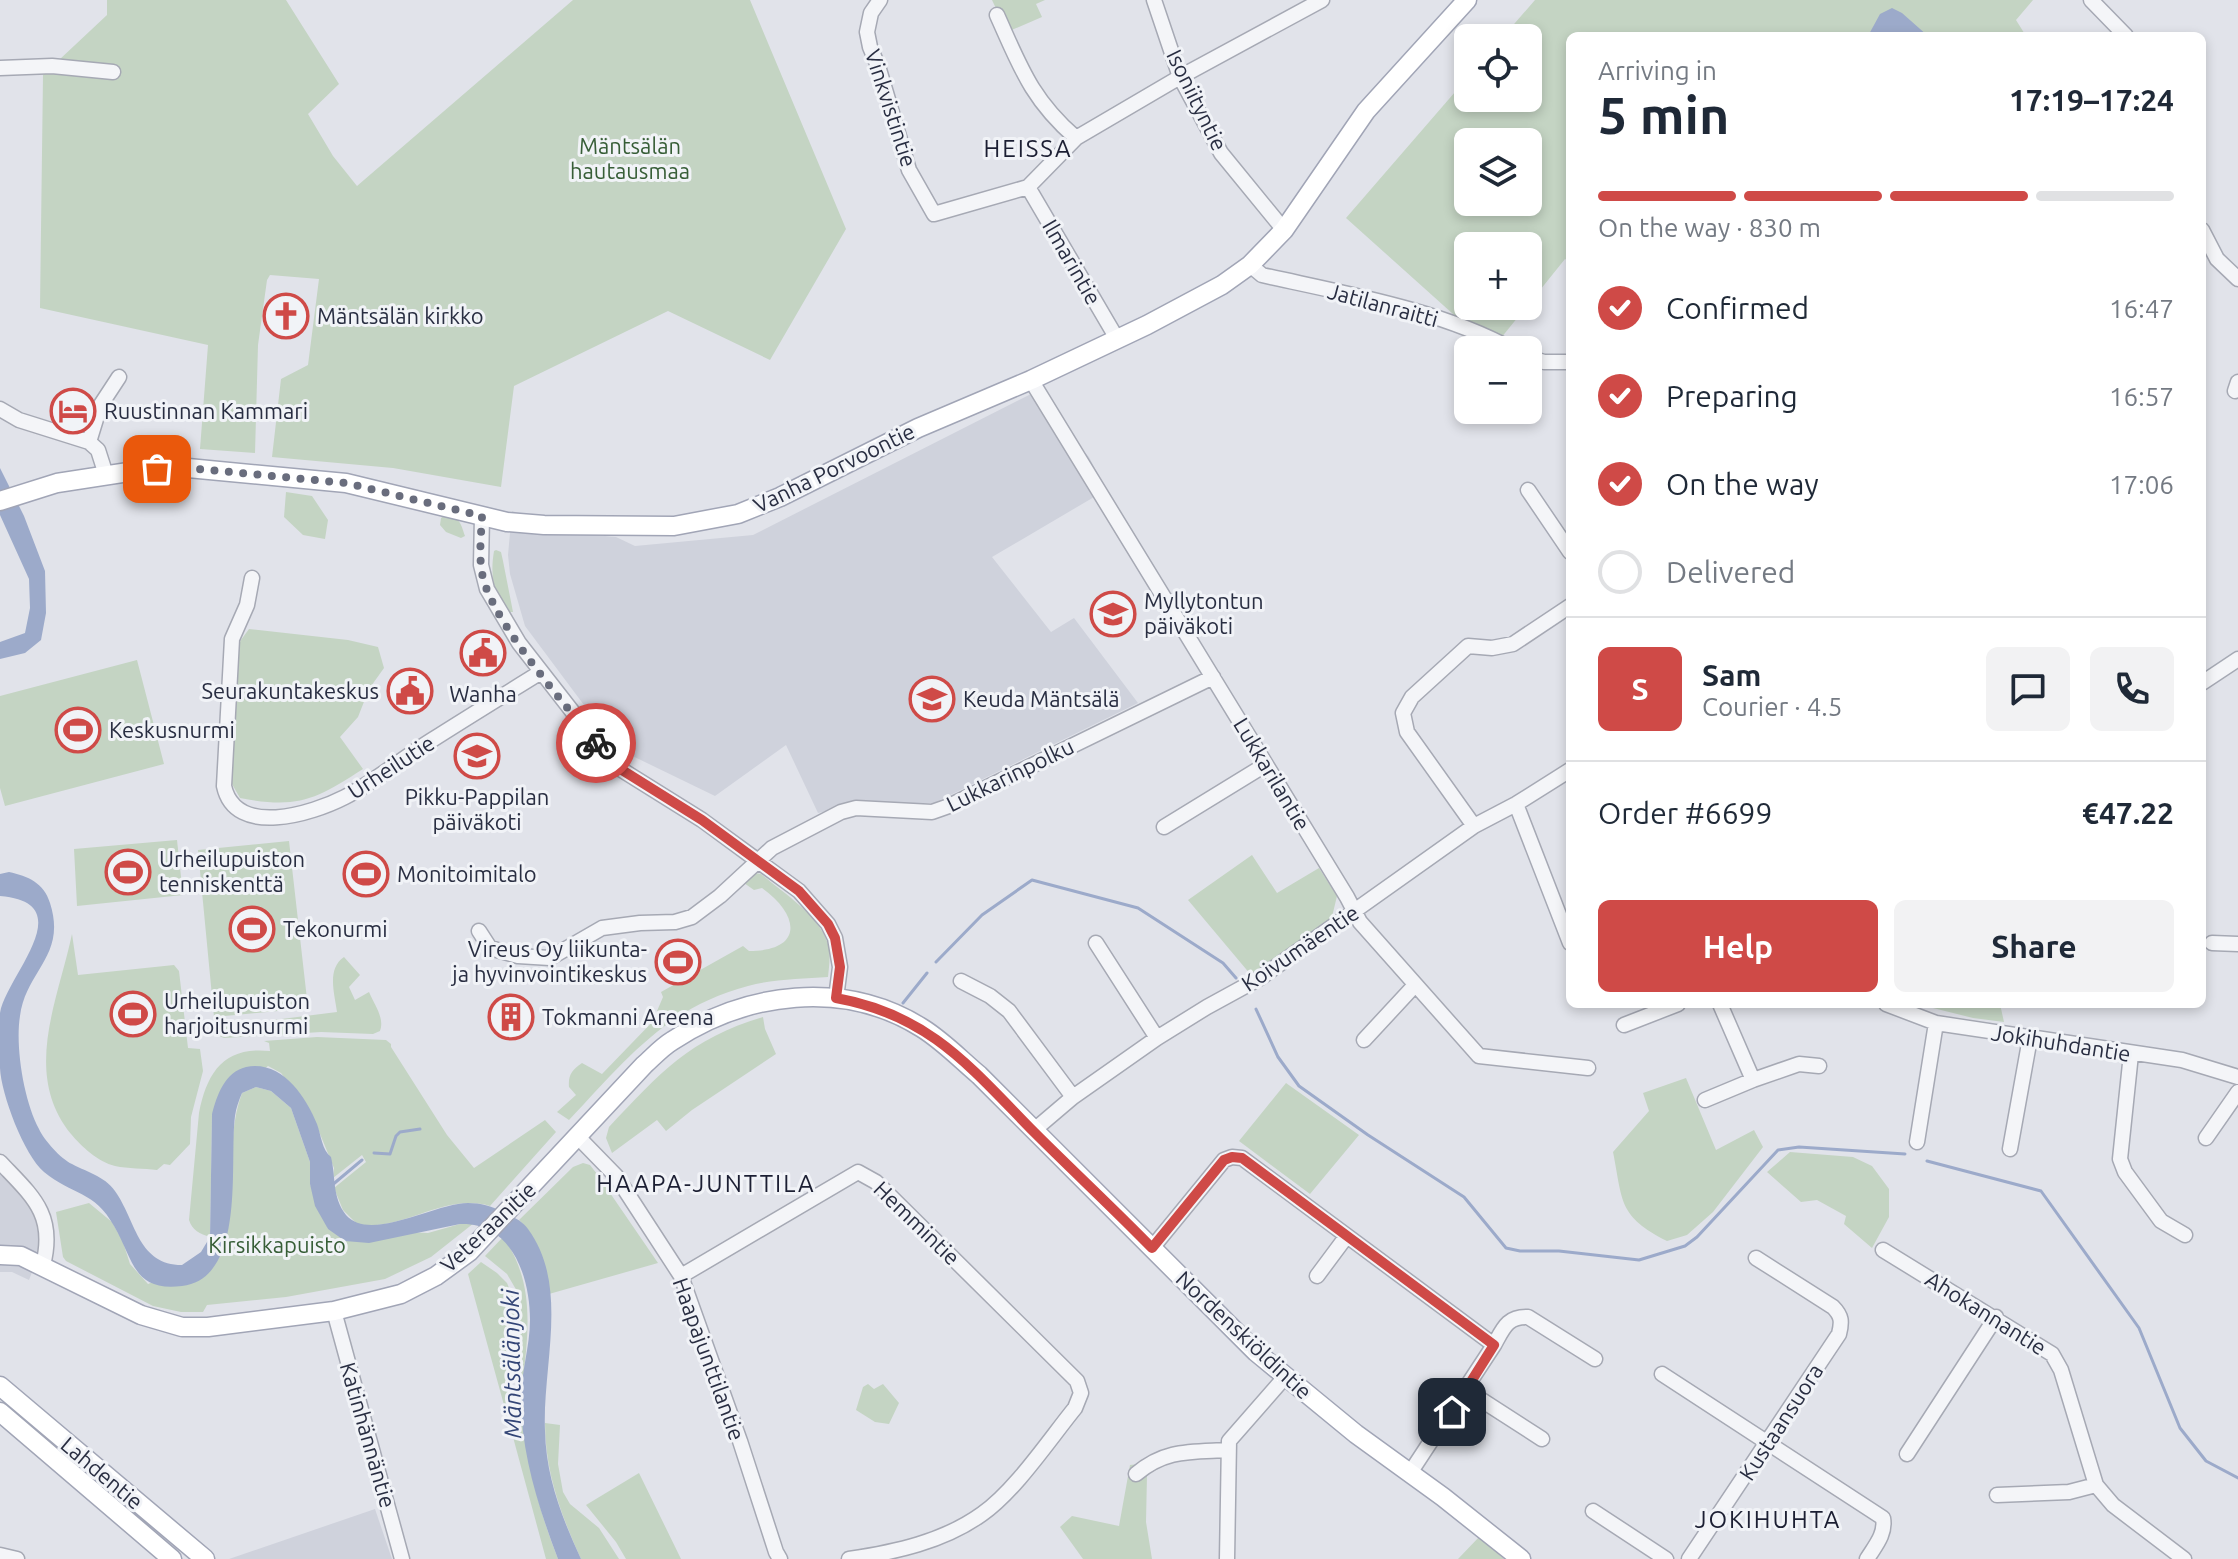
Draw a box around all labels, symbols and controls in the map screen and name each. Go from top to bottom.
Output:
map controls [1454,24,1542,424]
button: locate [1454,24,1542,112]
street label: Isoniityntie [1162,45,1233,154]
street label: Vinkvistintie [861,46,922,170]
text: Arriving in [1598,56,1717,85]
text: 17:19–17:24 [2009,83,2174,117]
text: 5 min [1598,86,1729,144]
button: layers [1454,128,1542,216]
park label: Mäntsälän hautausmaa [570,133,690,183]
district label: HEISSA [983,135,1073,162]
text: On the way · 830 m [1598,213,1821,242]
street label: Ilmarintie [1038,215,1107,309]
button: + [1454,232,1542,320]
street label: Jatilanraitti [1325,278,1441,331]
icon: check [1598,286,1642,330]
text: Confirmed [1666,291,1809,325]
church icon: Mäntsälän kirkko [262,292,310,340]
text: 16:47 [2109,294,2174,323]
place label: Mäntsälän kirkko [317,303,484,328]
button: − [1454,336,1542,424]
icon: check [1598,374,1642,418]
text: Preparing [1666,379,1798,413]
text: 16:57 [2109,382,2174,411]
hotel icon: Ruustinnan Kammari [49,387,97,435]
place label: Ruustinnan Kammari [104,398,308,423]
street label: Vanha Porvoontie [749,418,918,517]
pin [123,435,191,503]
icon: bag [135,447,179,491]
icon: check [1598,462,1642,506]
text: On the way [1666,467,1819,501]
text: 17:06 [2109,470,2174,499]
text: Delivered [1666,555,1795,589]
place label: Myllytontun päiväkoti [1144,588,1264,638]
school or university icon: Myllytontun päiväkoti [1089,590,1137,638]
public building icon: Wanha [459,629,507,677]
button: chat [1986,647,2070,731]
button: phone [2090,647,2174,731]
text: Sam [1702,658,1761,692]
public building icon: Seurakuntakeskus [386,667,434,715]
text: S [1631,672,1649,706]
school or university icon: Keuda Mäntsälä [908,675,956,723]
place label: Seurakuntakeskus [201,678,379,703]
place label: Wanha [449,681,517,706]
place label: Keuda Mäntsälä [963,686,1120,711]
text: Courier · 4.5 [1702,692,1842,721]
courier [556,703,636,783]
sports icon: Keskusnurmi [54,706,102,754]
street label: Lukkarilantie [1229,713,1316,835]
place label: Keskusnurmi [109,717,235,742]
icon: bike [574,721,618,765]
street label: Urheilutie [343,729,439,804]
school or university icon: Pikku-Pappilan päiväkoti [453,732,501,780]
street label: Lukkarinpolku [942,733,1078,816]
place label: Pikku-Pappilan päiväkoti [405,784,549,834]
text: Order #6699 [1598,796,1772,830]
text: €47.22 [2082,796,2174,830]
place label: Urheilupuiston tenniskenttä [159,846,305,896]
sports icon: Urheilupuiston tenniskenttä [104,848,152,896]
sports icon: Monitoimitalo [342,850,390,898]
place label: Monitoimitalo [397,861,537,886]
street label: Koivumäentie [1236,899,1363,996]
button: Help [1598,900,1878,992]
button: Share [1894,900,2174,992]
sports icon: Tekonurmi [228,905,276,953]
place label: Tekonurmi [283,916,388,941]
place label: Vireus Oy liikunta- ja hyvinvointikeskus [450,936,647,986]
sports icon: Vireus Oy liikunta- ja hyvinvointikeskus [654,938,702,986]
place label: Urheilupuiston harjoitusnurmi [164,988,310,1038]
sports icon: Urheilupuiston harjoitusnurmi [109,990,157,1038]
building icon: Tokmanni Areena [487,993,535,1041]
place label: Tokmanni Areena [542,1004,714,1029]
street label: Jokihuhdantie [1990,1019,2133,1066]
district label: HAAPA-JUNTTILA [596,1170,816,1197]
street label: Veteraanitie [435,1176,540,1277]
street label: Hemmintie [869,1176,965,1270]
park label: Kirsikkapuisto [208,1232,346,1257]
street label: Nordenskiöldintie [1171,1265,1317,1404]
street label: Ahokannantie [1921,1266,2051,1360]
street label: Haapajunttilantie [668,1274,750,1443]
water label: Mäntsälänjoki [497,1288,526,1439]
street label: Katinhännäntie [336,1359,401,1511]
street label: Kustaansuora [1734,1359,1828,1485]
pin [1418,1378,1486,1446]
icon: home [1430,1390,1474,1434]
street label: Lahdentie [56,1431,148,1514]
district label: JOKIHUHTA [1695,1506,1841,1533]

